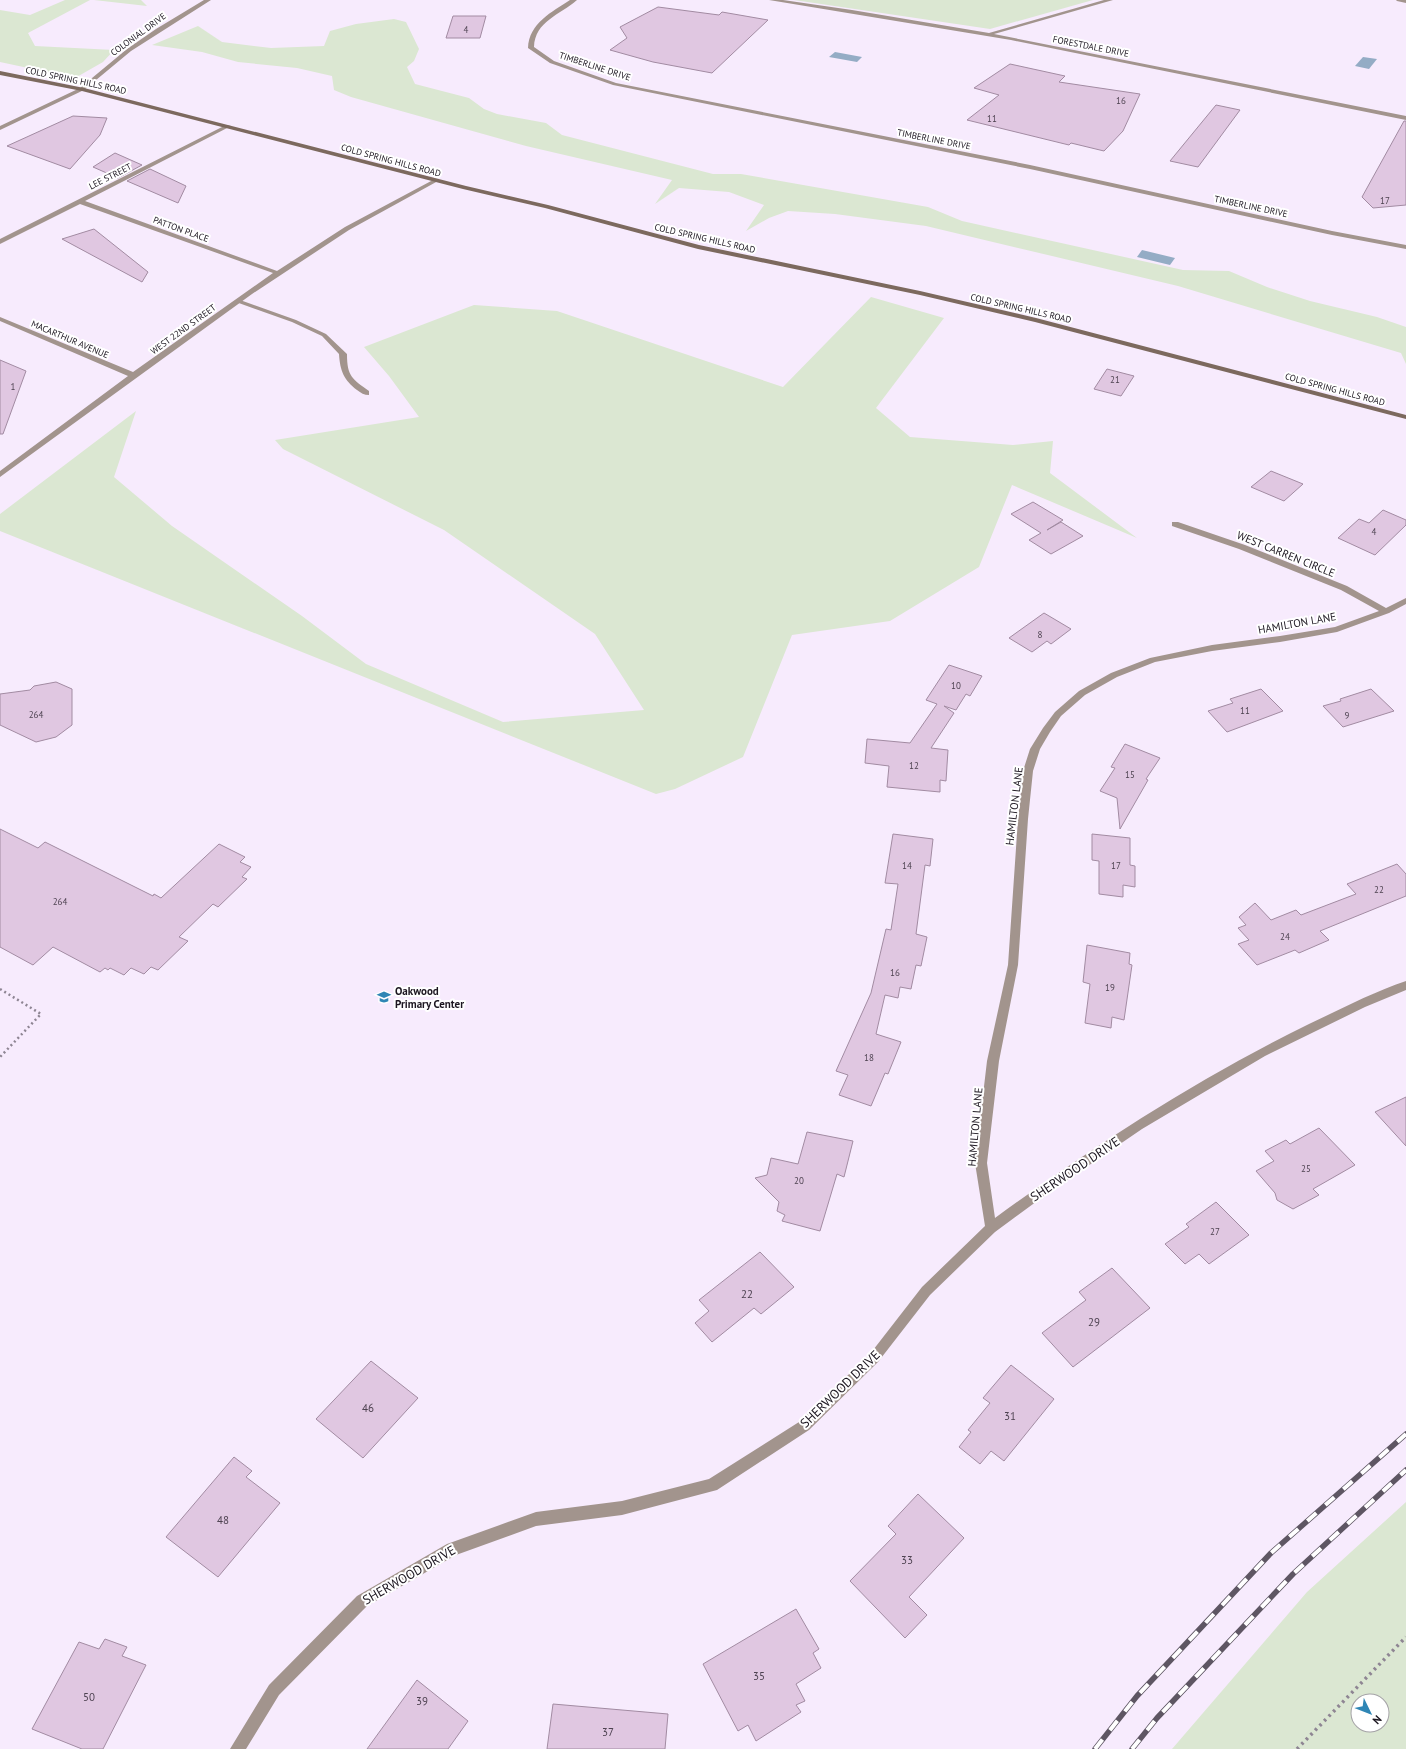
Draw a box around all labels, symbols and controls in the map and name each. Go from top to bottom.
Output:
street label: COLONIAL DRIVE [108,10,168,58]
house number: 4 [464,24,469,35]
street label: FORESTDALE DRIVE [1052,33,1130,59]
street label: TIMBERLINE DRIVE [558,49,632,83]
street label: COLD SPRING HILLS ROAD [25,64,128,96]
house number: 16 [1116,95,1126,106]
house number: 11 [987,113,997,124]
street label: TIMBERLINE DRIVE [896,126,972,152]
street label: COLD SPRING HILLS ROAD [340,141,442,179]
street label: LEE STREET [87,161,133,191]
street label: TIMBERLINE DRIVE [1213,193,1289,219]
house number: 17 [1380,195,1390,206]
street label: PATTON PLACE [152,214,210,244]
street label: COLD SPRING HILLS ROAD [654,221,757,255]
street label: COLD SPRING HILLS ROAD [970,291,1073,325]
street label: WEST 22ND STREET [148,302,218,356]
street label: MACARTHUR AVENUE [30,318,111,360]
street label: COLD SPRING HILLS ROAD [1284,370,1386,408]
house number: 21 [1110,374,1120,385]
house number: 1 [11,381,16,392]
house number: 4 [1372,526,1377,537]
street label: WEST CARREN CIRCLE [1235,528,1337,580]
street label: HAMILTON LANE [1257,609,1337,637]
house number: 8 [1038,629,1043,640]
house number: 10 [951,680,961,691]
house number: 11 [1240,705,1250,716]
house number: 264 [29,709,43,720]
house number: 9 [1345,710,1350,721]
house number: 12 [909,760,919,771]
street label: HAMILTON LANE [1002,766,1026,846]
house number: 15 [1125,769,1135,780]
house number: 14 [902,860,912,871]
house number: 17 [1111,860,1121,871]
house number: 22 [1374,884,1384,895]
house number: 264 [53,896,67,907]
house number: 24 [1280,931,1290,942]
house number: 16 [890,967,900,978]
house number: 19 [1105,982,1115,993]
place label: Oakwood Primary Center [395,984,464,1011]
school or university icon: Oakwood Primary Center [376,989,392,1005]
house number: 18 [864,1052,874,1063]
street label: HAMILTON LANE [965,1087,985,1167]
street label: SHERWOOD DRIVE [1027,1133,1123,1205]
house number: 25 [1301,1163,1311,1174]
house number: 20 [794,1175,804,1186]
house number: 27 [1210,1226,1220,1237]
house number: 22 [741,1287,753,1301]
house number: 29 [1088,1315,1100,1329]
street label: SHERWOOD DRIVE [797,1347,883,1431]
house number: 46 [362,1401,374,1415]
house number: 31 [1004,1409,1016,1423]
house number: 48 [217,1513,229,1527]
street label: SHERWOOD DRIVE [360,1542,459,1608]
house number: 33 [901,1553,913,1567]
house number: 35 [753,1669,765,1683]
house number: 50 [83,1690,95,1704]
north arrow [1350,1693,1390,1733]
house number: 39 [416,1694,428,1708]
text: N [1370,1712,1385,1727]
house number: 37 [602,1725,614,1739]

